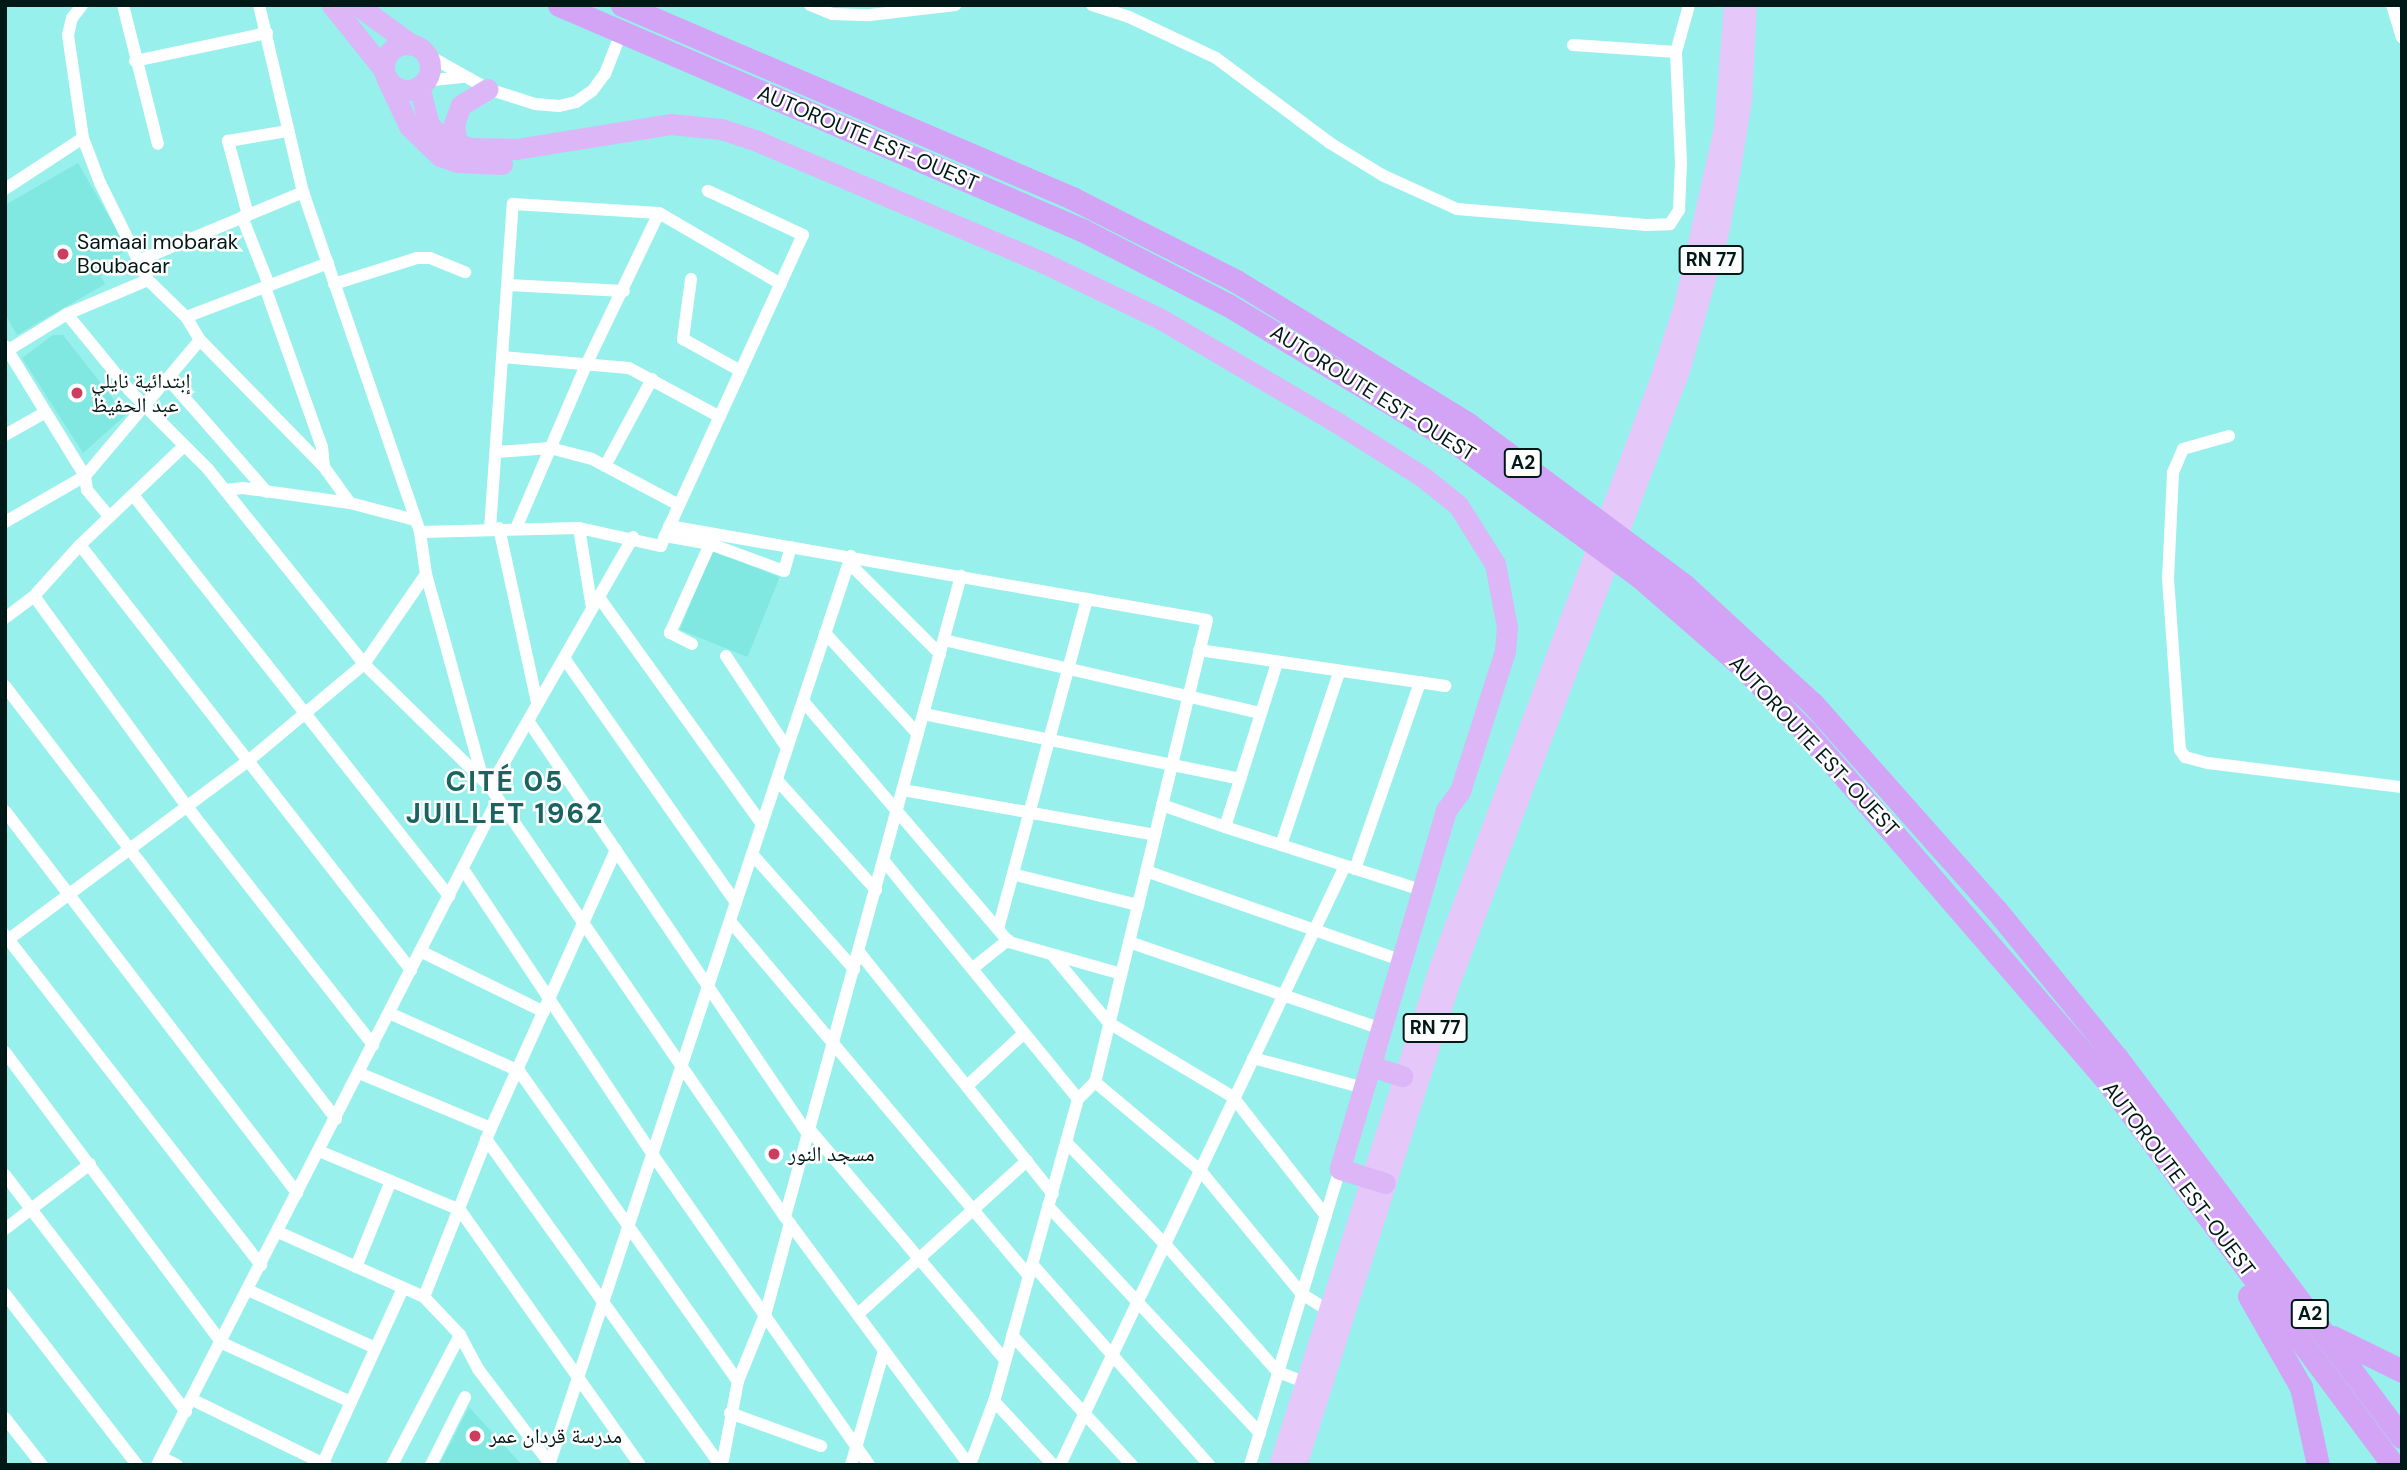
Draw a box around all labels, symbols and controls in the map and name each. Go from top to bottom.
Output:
street label: AUTOROUTE EST-OUEST [754,80,982,196]
place label: Samaai mobarak Boubacar [77,229,238,279]
road number: RN 77 [1678,244,1744,276]
marker: Samaai mobarak Boubacar [55,246,71,262]
street label: AUTOROUTE EST-OUEST [1266,319,1480,467]
place label: إبتدائية نايلي عبد الحفيظ [91,368,191,418]
marker: إبتدائية نايلي عبد الحفيظ [69,385,85,401]
road number: A2 [1504,447,1542,478]
street label: AUTOROUTE EST-OUEST [1724,651,1904,841]
district label: CITÉ 05 JUILLET 1962 [407,765,603,831]
road number: RN 77 [1402,1012,1468,1044]
street label: AUTOROUTE EST-OUEST [2098,1077,2260,1281]
place label: مسجد النور [788,1141,875,1167]
marker: مسجد النور [766,1146,782,1162]
road number: A2 [2291,1298,2329,1330]
place label: مدرسة قردان عمر [489,1423,622,1449]
marker: مدرسة قردان عمر [467,1428,483,1444]

